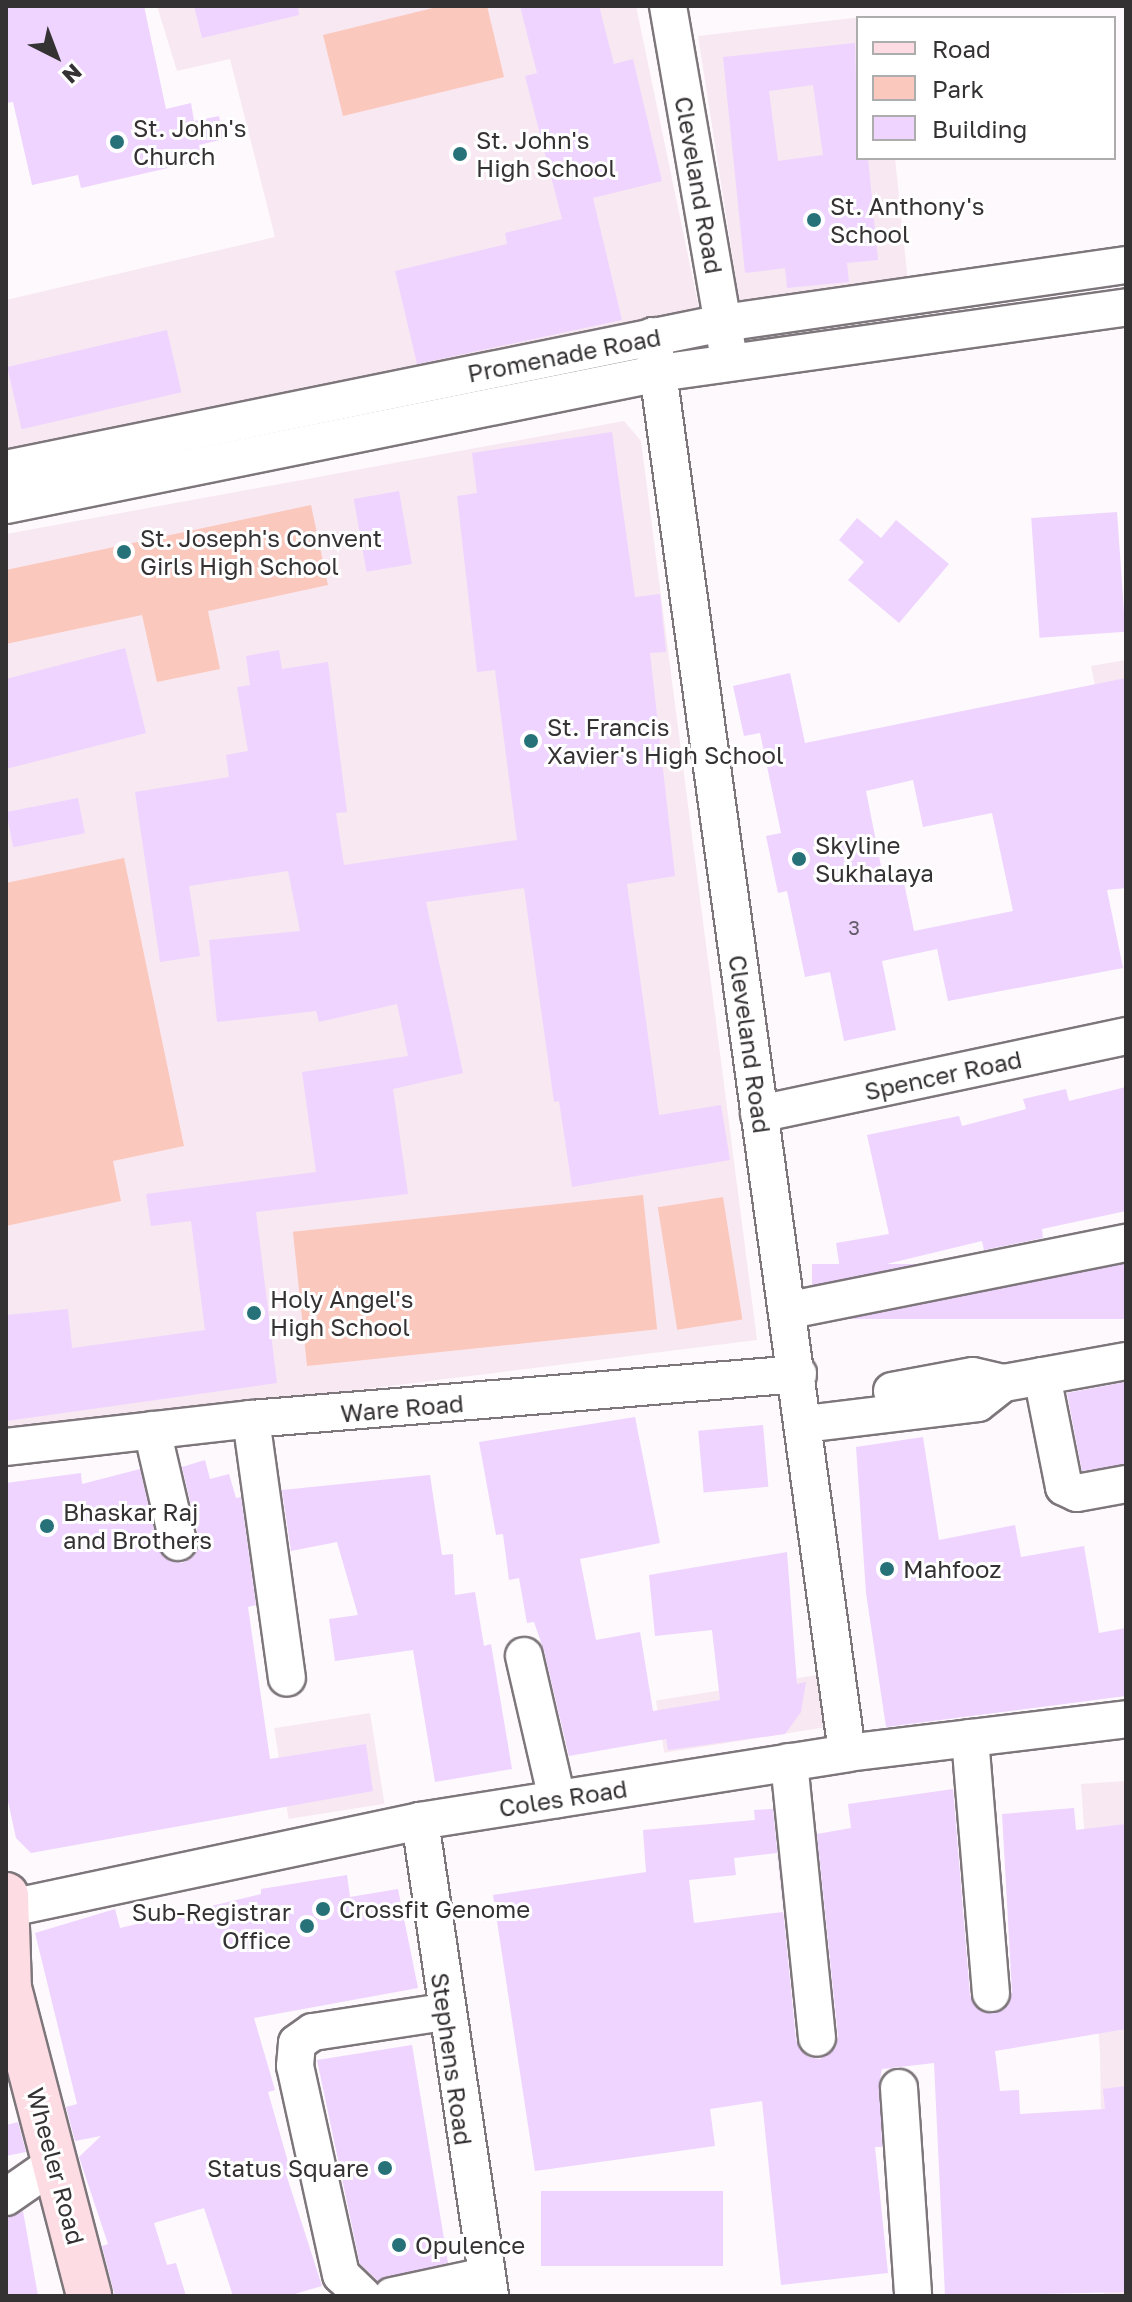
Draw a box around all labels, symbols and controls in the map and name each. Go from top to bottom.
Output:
north arrow [16,16,96,96]
legend [856,16,1116,160]
text: Road [932,34,991,63]
text: N [57,59,88,90]
text: Park [932,74,984,103]
street label: Cleveland Road [669,94,729,276]
place label: St. John's Church [133,114,246,170]
text: Building [932,114,1027,143]
place label: St. John's High School [476,126,616,182]
marker: St. John's Church [108,133,126,151]
marker: St. John's High School [451,145,469,163]
place label: St. Anthony's School [830,192,984,248]
marker: St. Anthony's School [805,211,823,229]
street label: Promenade Road [465,322,663,388]
place label: St. Joseph's Convent Girls High School [140,524,382,580]
marker: St. Joseph's Convent Girls High School [115,543,133,561]
place label: St. Francis Xavier's High School [547,713,784,769]
marker: St. Francis Xavier's High School [522,732,540,750]
place label: Skyline Sukhalaya [815,831,934,887]
marker: Skyline Sukhalaya [790,850,808,868]
house number: 3 [848,915,860,939]
street label: Cleveland Road [723,953,777,1135]
street label: Spencer Road [862,1044,1024,1106]
place label: Holy Angel's High School [270,1285,414,1341]
marker: Holy Angel's High School [245,1304,263,1322]
street label: Ware Road [339,1388,465,1428]
place label: Bhaskar Raj and Brothers [63,1498,212,1554]
marker: Bhaskar Raj and Brothers [38,1517,56,1535]
place label: Mahfooz [903,1555,1002,1583]
marker: Mahfooz [878,1560,896,1578]
street label: Coles Road [497,1774,629,1822]
place label: Crossfit Genome [339,1895,530,1923]
place label: Sub-Registrar Office [132,1898,291,1954]
marker: Crossfit Genome [314,1900,332,1918]
marker: Sub-Registrar Office [298,1917,316,1935]
street label: Stephens Road [426,1971,478,2147]
street label: Wheeler Road [21,2084,91,2248]
place label: Status Square [207,2154,369,2182]
marker: Status Square [376,2159,394,2177]
place label: Opulence [415,2231,525,2259]
marker: Opulence [390,2236,408,2254]

